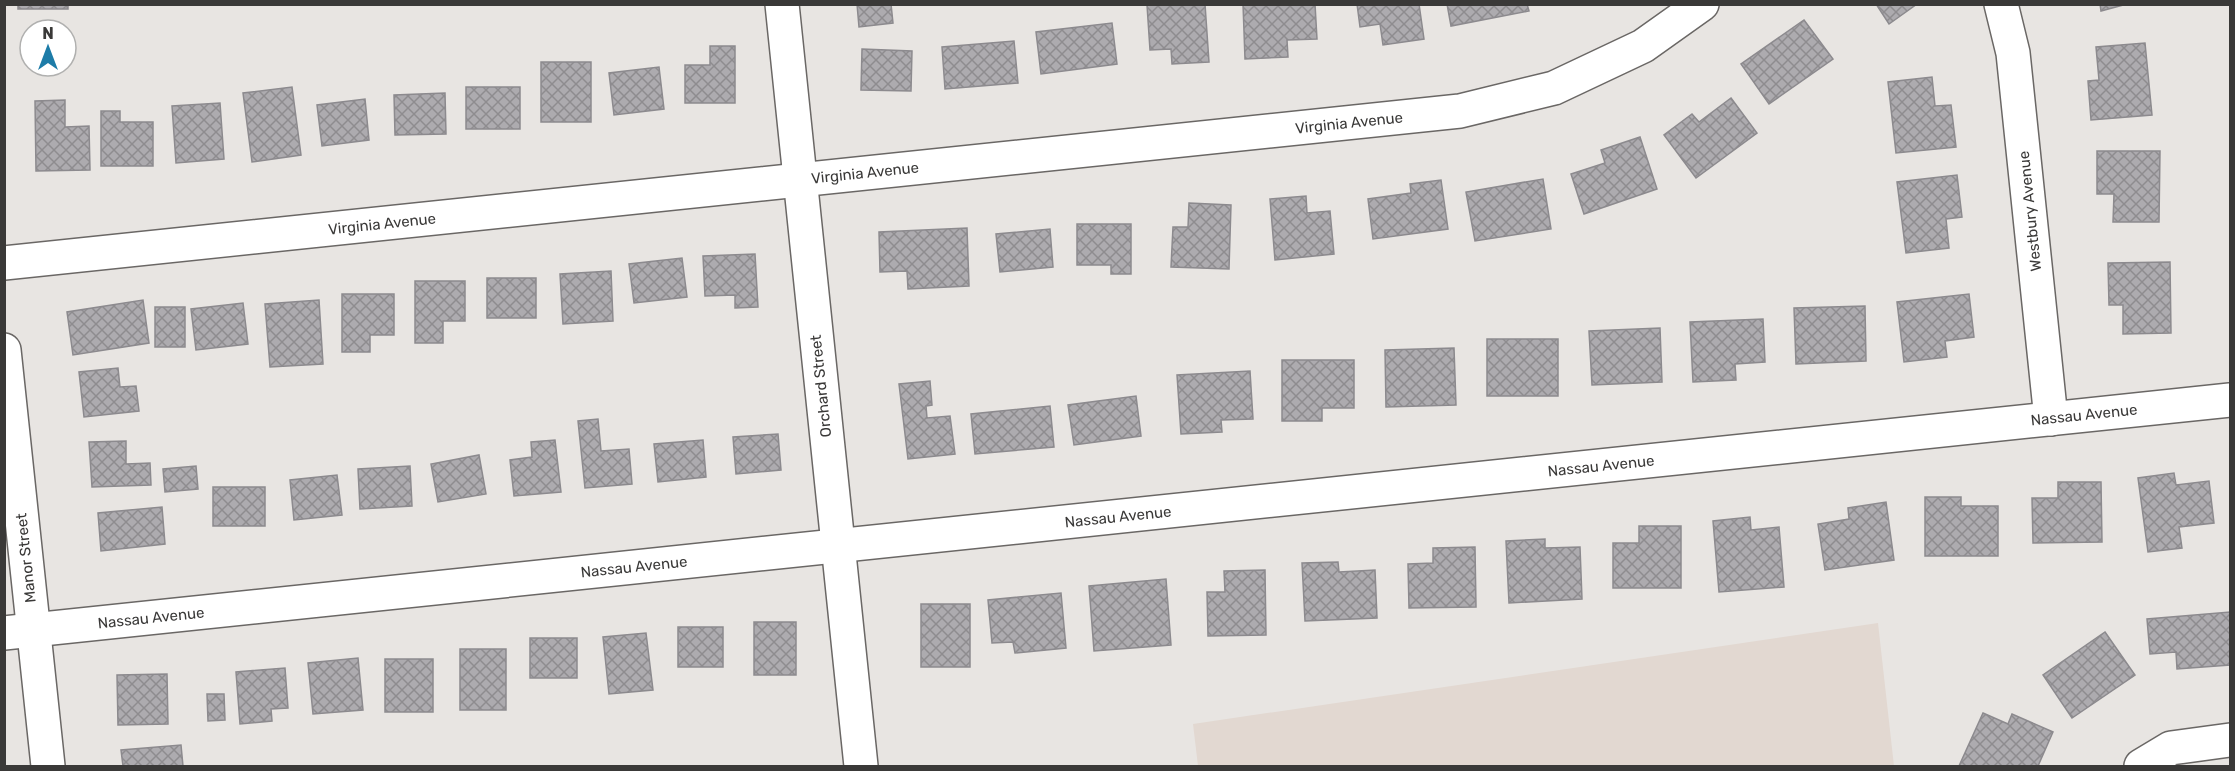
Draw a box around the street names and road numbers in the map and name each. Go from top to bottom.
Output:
street label: Virginia Avenue [1294,108,1404,138]
street label: Westbury Avenue [2015,150,2045,272]
street label: Virginia Avenue [810,158,920,188]
street label: Virginia Avenue [327,209,437,239]
street label: Orchard Street [807,334,835,438]
street label: Nassau Avenue [2030,400,2138,430]
street label: Nassau Avenue [1547,451,1655,481]
street label: Nassau Avenue [1064,502,1172,532]
street label: Manor Street [12,512,40,604]
street label: Nassau Avenue [580,552,688,582]
street label: Nassau Avenue [97,603,205,633]

